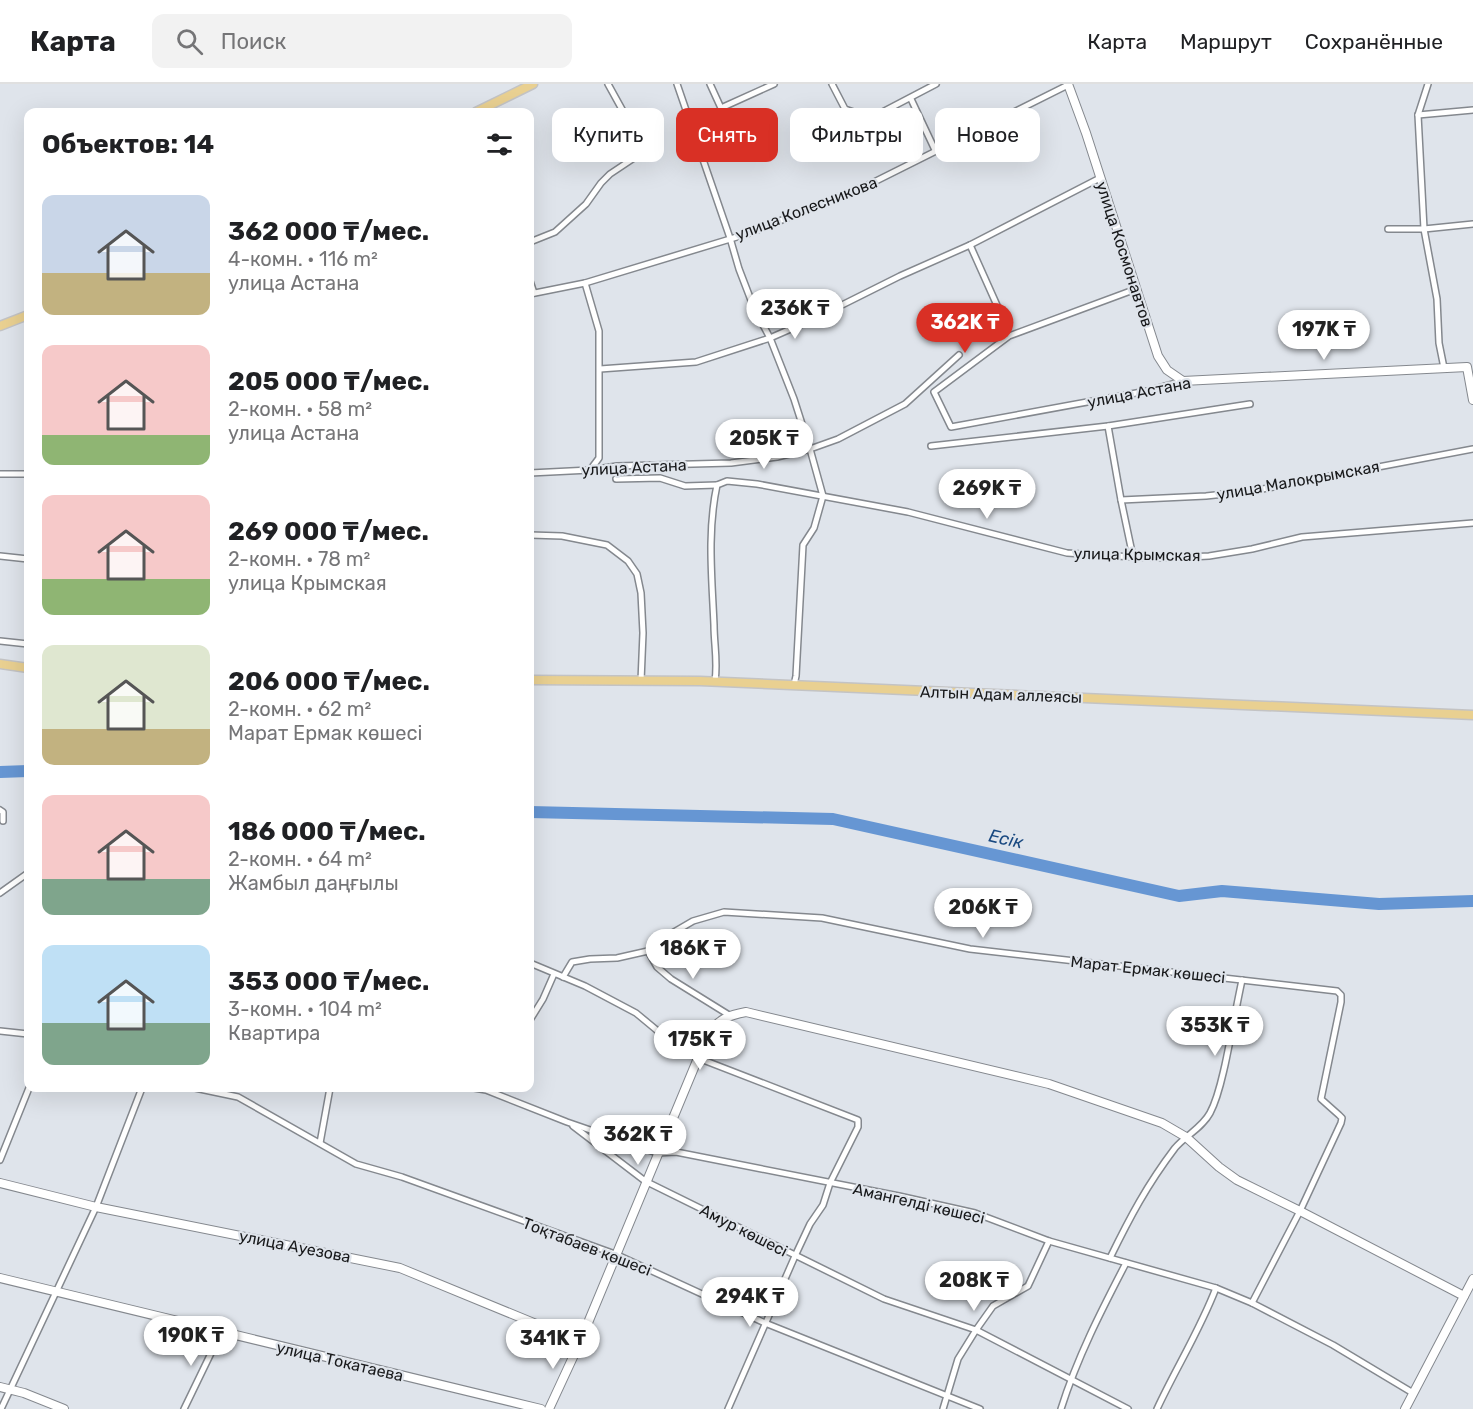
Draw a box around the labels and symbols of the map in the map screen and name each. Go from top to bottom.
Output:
street label: улица Колесникова [733,173,880,244]
street label: улица Космонавтов [1092,179,1157,329]
pin: 236K ₸ [746,289,844,340]
pin: 362K ₸ [916,303,1014,354]
pin: 197K ₸ [1275,310,1373,361]
street label: улица Астана [1086,373,1192,412]
pin: 205K ₸ [715,419,813,470]
street label: улица Астана [581,455,687,480]
street label: улица Малокрымская [1215,457,1381,504]
pin: 269K ₸ [938,469,1036,520]
street label: улица Крымская [1073,544,1201,565]
street label: Алтын Адам аллеясы [919,682,1082,707]
water label: Есік [987,824,1026,854]
pin: 206K ₸ [934,888,1032,939]
pin: 186K ₸ [644,929,742,980]
street label: Марат Ермак көшесі [1070,952,1226,987]
pin: 353K ₸ [1166,1006,1264,1057]
pin: 175K ₸ [651,1020,749,1071]
pin: 362K ₸ [589,1115,687,1166]
street label: Амангелді көшесі [851,1179,987,1228]
street label: Амур көшесі [697,1200,791,1261]
street label: Тоқтабаев көшесі [520,1213,654,1280]
street label: улица Ауезова [237,1226,352,1267]
pin: 208K ₸ [925,1261,1023,1312]
pin: 294K ₸ [701,1277,799,1328]
pin: 190K ₸ [142,1316,240,1367]
pin: 341K ₸ [504,1319,602,1370]
street label: улица Токатаева [275,1338,405,1385]

